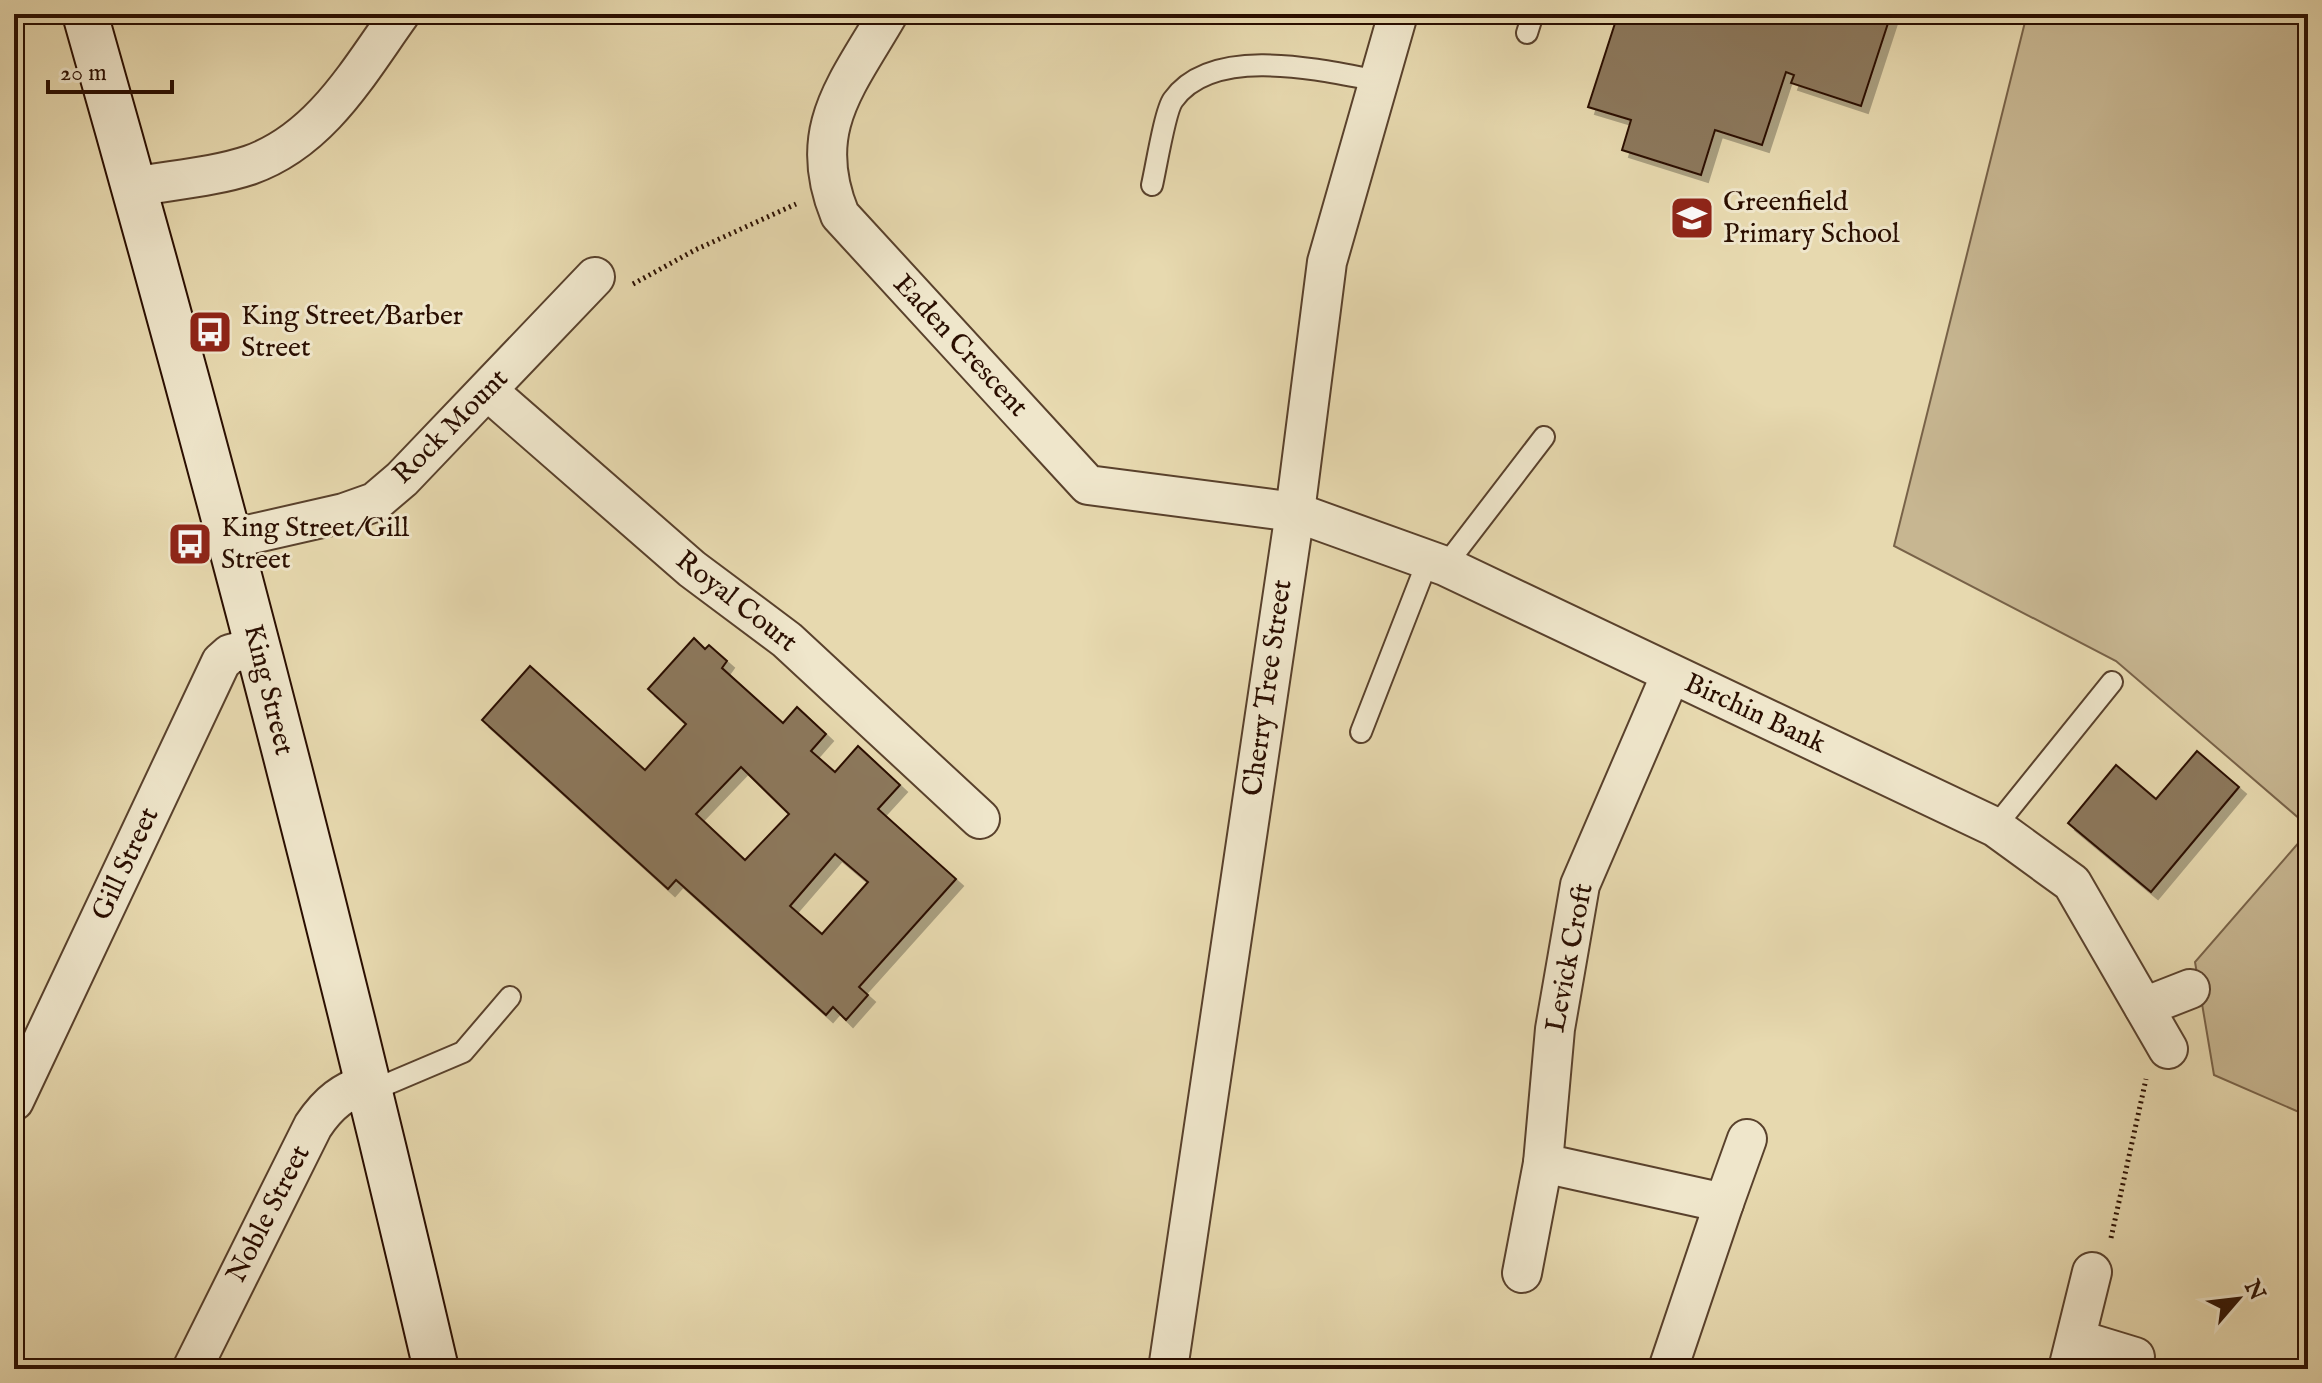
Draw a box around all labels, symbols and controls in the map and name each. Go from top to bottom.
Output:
scale bar [48,44,172,94]
text: 20 m [60,58,107,89]
place label: Greenfield Primary School [1723,185,1900,252]
school or university icon: Greenfield Primary School [1668,194,1716,242]
street label: Eaden Crescent [885,267,1035,425]
place label: King Street/Barber Street [241,299,463,366]
bus stop icon: King Street/Barber Street [186,308,234,356]
street label: Rock Mount [386,362,516,492]
place label: King Street/Gill Street [221,511,409,578]
bus stop icon: King Street/Gill Street [166,520,214,568]
street label: Royal Court [668,544,804,661]
street label: Cherry Tree Street [1235,577,1301,798]
street label: King Street [235,621,301,759]
street label: Birchin Bank [1679,666,1832,762]
street label: Gill Street [85,802,168,926]
street label: Levick Croft [1538,880,1602,1035]
street label: Noble Street [219,1139,319,1289]
north arrow [2198,1259,2278,1339]
text: N [2237,1275,2271,1306]

